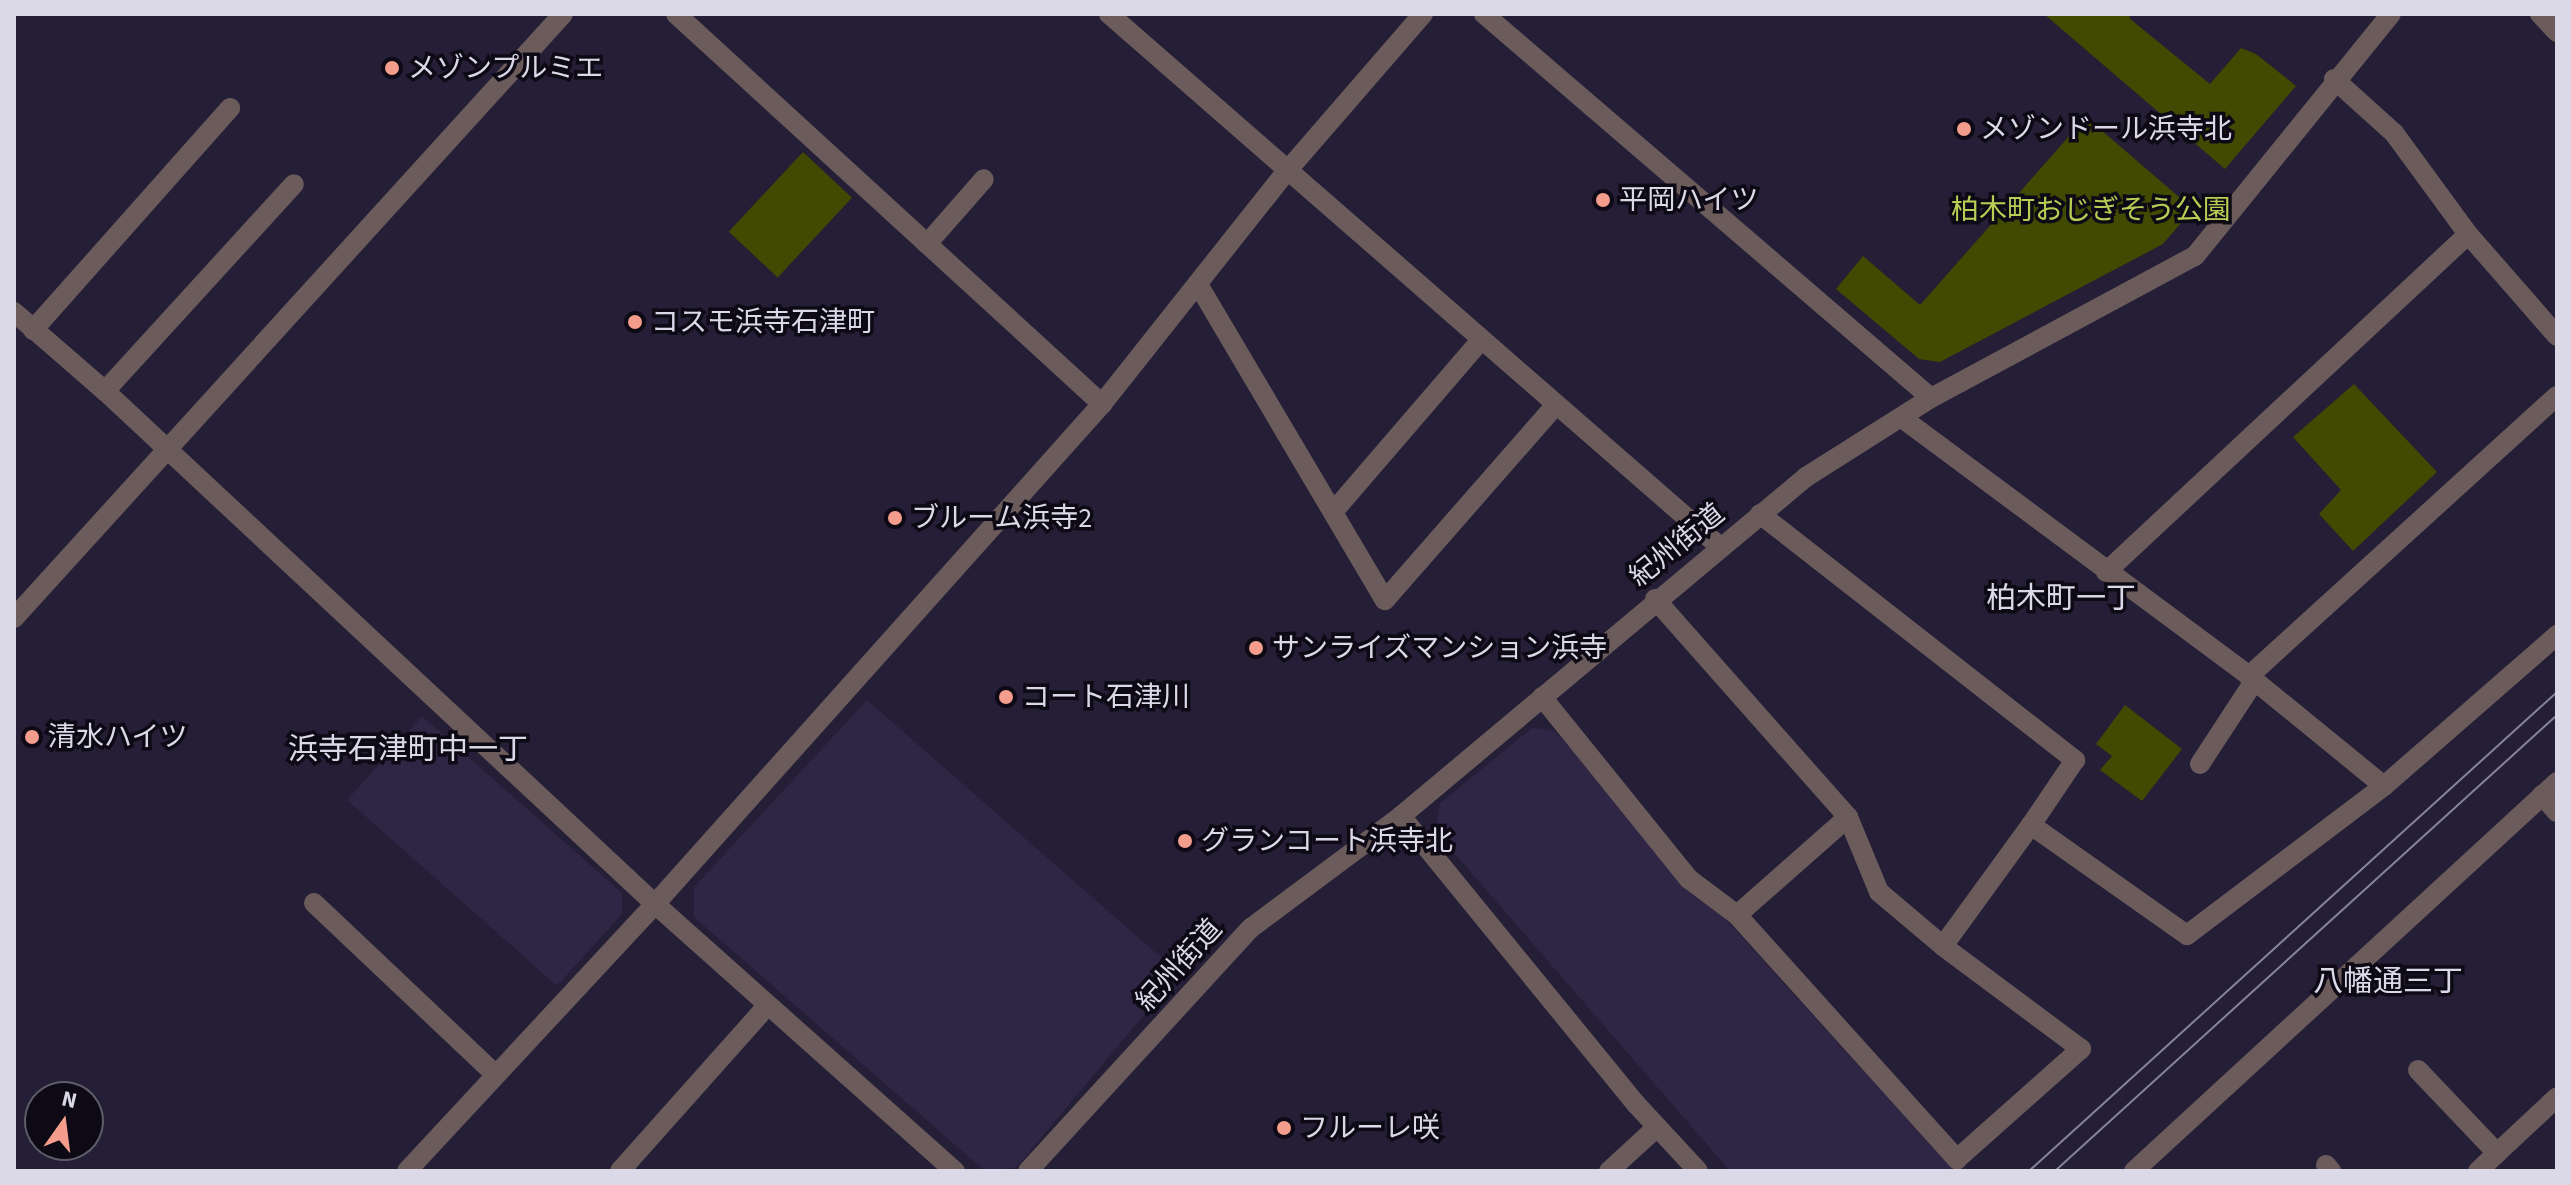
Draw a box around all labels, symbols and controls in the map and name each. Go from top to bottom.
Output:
place label: メゾンプルミエ [408,51,604,85]
marker: メゾンプルミエ [383,59,401,77]
place label: メゾンドール浜寺北 [1980,112,2232,146]
marker: メゾンドール浜寺北 [1955,120,1973,138]
place label: 平岡ハイツ [1619,183,1759,217]
marker: 平岡ハイツ [1594,191,1612,209]
park label: 柏木町おじぎそう公園 [1951,193,2231,227]
place label: コスモ浜寺石津町 [651,305,875,339]
marker: コスモ浜寺石津町 [626,313,644,331]
street label: 紀州街道 [1623,497,1731,593]
place label: ブルーム浜寺2 [911,501,1093,535]
marker: ブルーム浜寺2 [886,509,904,527]
district label: 柏木町一丁 [1986,581,2136,617]
place label: サンライズマンション浜寺 [1272,631,1608,665]
marker: サンライズマンション浜寺 [1247,639,1265,657]
place label: コート石津川 [1022,680,1190,714]
marker: コート石津川 [997,688,1015,706]
place label: 清水ハイツ [48,720,188,754]
marker: 清水ハイツ [23,728,41,746]
district label: 浜寺石津町中一丁 [288,732,528,768]
place label: グランコート浜寺北 [1201,824,1453,858]
marker: グランコート浜寺北 [1176,832,1194,850]
street label: 紀州街道 [1129,912,1229,1018]
district label: 八幡通三丁 [2313,964,2463,1000]
north arrow [24,1081,104,1161]
text: N [58,1082,80,1117]
place label: フルーレ咲 [1300,1111,1440,1145]
marker: フルーレ咲 [1275,1119,1293,1137]

